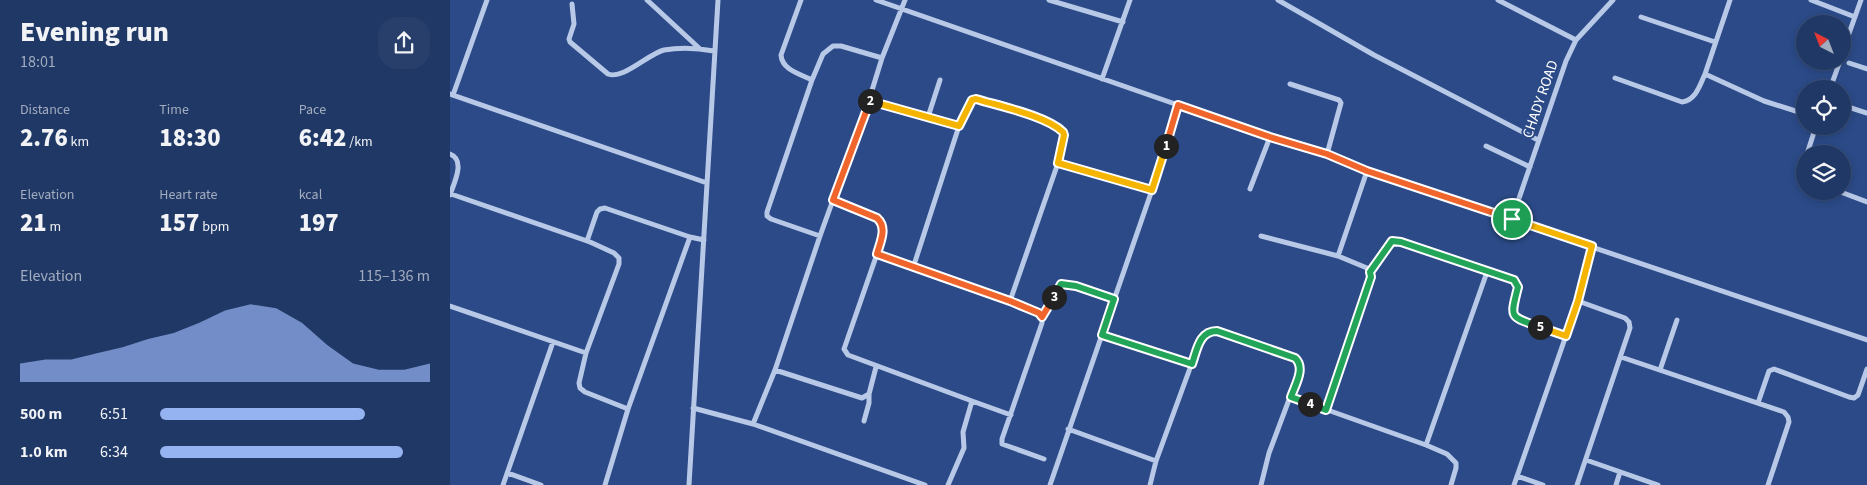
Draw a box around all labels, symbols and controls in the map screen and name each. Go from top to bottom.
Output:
text: Evening run [20,12,169,52]
north arrow [1796,15,1851,70]
map controls [1796,15,1851,200]
button: share [378,17,430,69]
text: 18:01 [20,51,56,73]
street label: CHADY ROAD [1517,57,1564,141]
button: locate [1796,80,1851,135]
pin: 2 [858,88,882,114]
text: 2 [867,91,874,111]
text: Distance [20,100,70,120]
text: Time [159,100,189,120]
text: Pace [299,100,326,120]
text: 2.76 [20,120,68,156]
text: 18:30 [159,120,220,156]
text: 6:42 [299,120,346,156]
text: km [68,132,89,152]
text: /km [346,132,373,152]
pin: 1 [1154,134,1178,158]
text: 1 [1163,136,1170,156]
button: layers [1796,145,1851,200]
text: Elevation [20,185,75,205]
text: Heart rate [159,185,218,205]
text: kcal [299,185,322,205]
pin [1491,198,1533,240]
text: 21 [20,205,47,241]
text: 157 [159,205,199,241]
text: 197 [299,205,339,241]
icon: arrive [1498,205,1526,233]
text: m [47,217,61,237]
text: bpm [199,217,229,237]
text: Elevation [20,265,82,287]
text: 115–136 m [358,265,430,287]
pin: 3 [1042,284,1066,310]
text: 3 [1051,287,1058,307]
pin: 5 [1528,314,1552,340]
text: 5 [1537,317,1544,337]
pin: 4 [1298,392,1322,416]
text: 4 [1307,394,1314,414]
text: 500 m [20,403,62,425]
text: 6:51 [100,403,128,425]
text: 1.0 km [20,441,67,463]
text: 6:34 [100,441,128,463]

